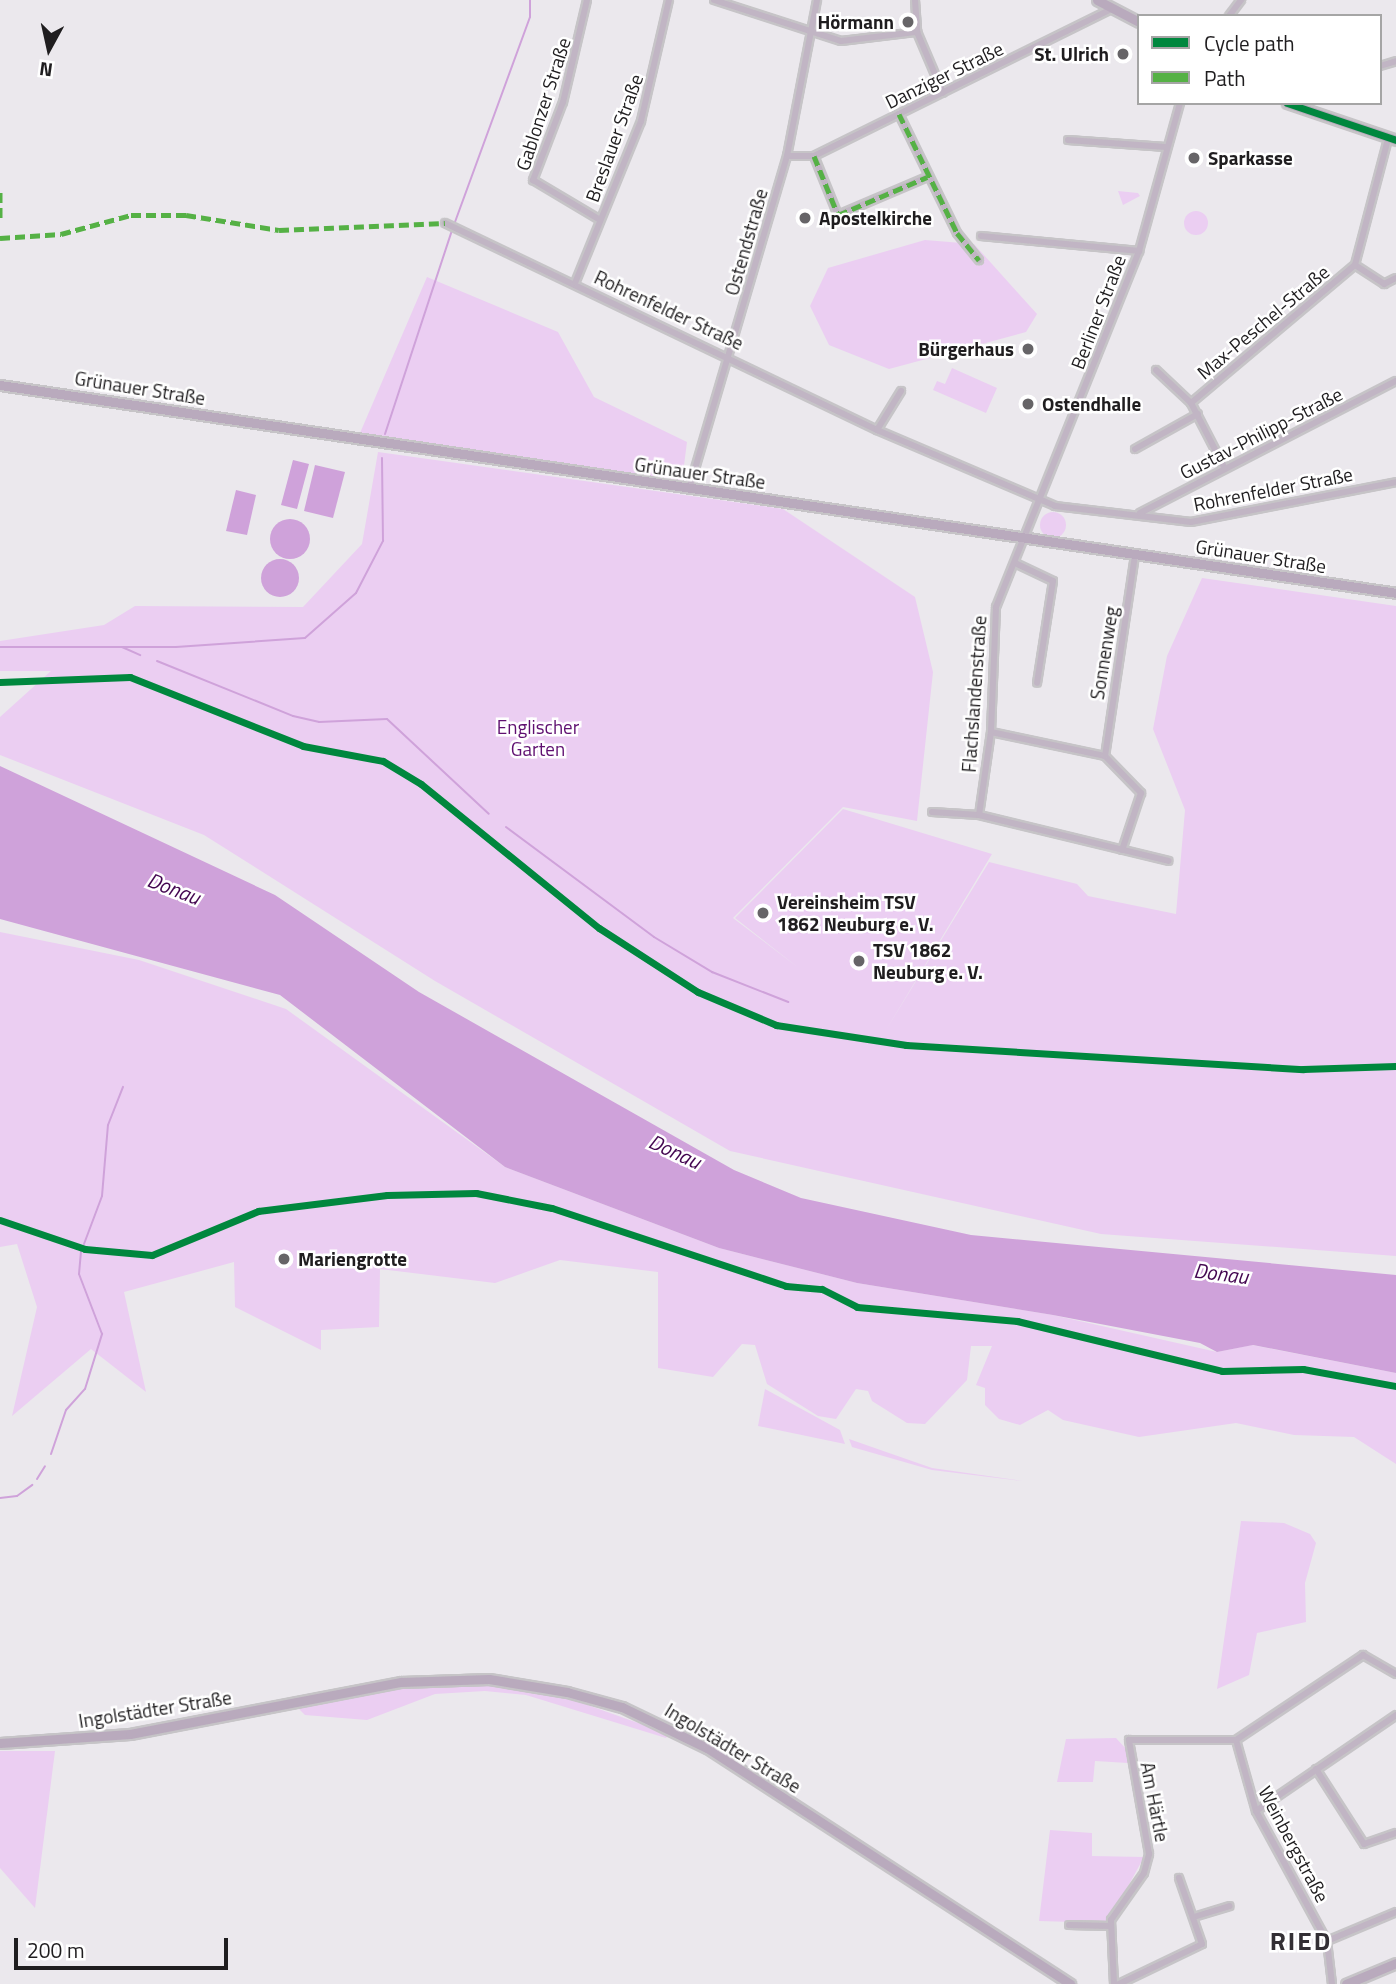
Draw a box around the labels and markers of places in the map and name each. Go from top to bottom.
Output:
place label: Hörmann [817,11,894,33]
marker: Hörmann [900,14,916,30]
place label: St. Ulrich [1034,43,1109,65]
marker: St. Ulrich [1115,46,1131,62]
place label: Sparkasse [1208,147,1293,169]
marker: Sparkasse [1186,150,1202,166]
place label: Apostelkirche [819,207,932,229]
marker: Apostelkirche [797,210,813,226]
place label: Bürgerhaus [918,338,1014,360]
marker: Bürgerhaus [1020,341,1036,357]
place label: Ostendhalle [1042,393,1141,415]
marker: Ostendhalle [1020,396,1036,412]
place label: Vereinsheim TSV 1862 Neuburg e. V. [777,891,934,935]
marker: Vereinsheim TSV 1862 Neuburg e. V. [755,905,771,921]
place label: TSV 1862 Neuburg e. V. [873,939,983,983]
marker: TSV 1862 Neuburg e. V. [851,953,867,969]
place label: Mariengrotte [298,1248,407,1270]
marker: Mariengrotte [276,1251,292,1267]

